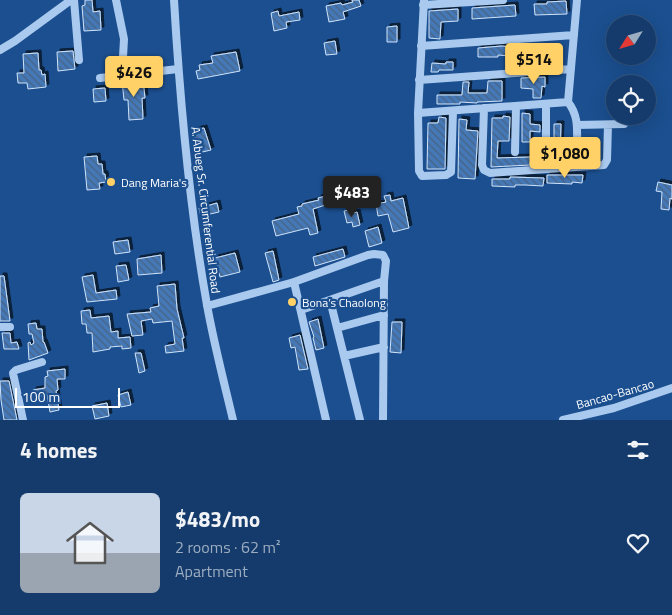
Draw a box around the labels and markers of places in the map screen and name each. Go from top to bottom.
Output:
pin: $514 [504,42,564,85]
pin: $426 [104,56,164,98]
pin: $1,080 [524,136,606,179]
place label: Dang Maria's [121,173,187,192]
marker: Dang Maria's [105,176,117,188]
pin: $483 [322,176,382,218]
place label: Bona’s Chaolong [302,293,386,312]
marker: Bona’s Chaolong [286,296,298,308]

